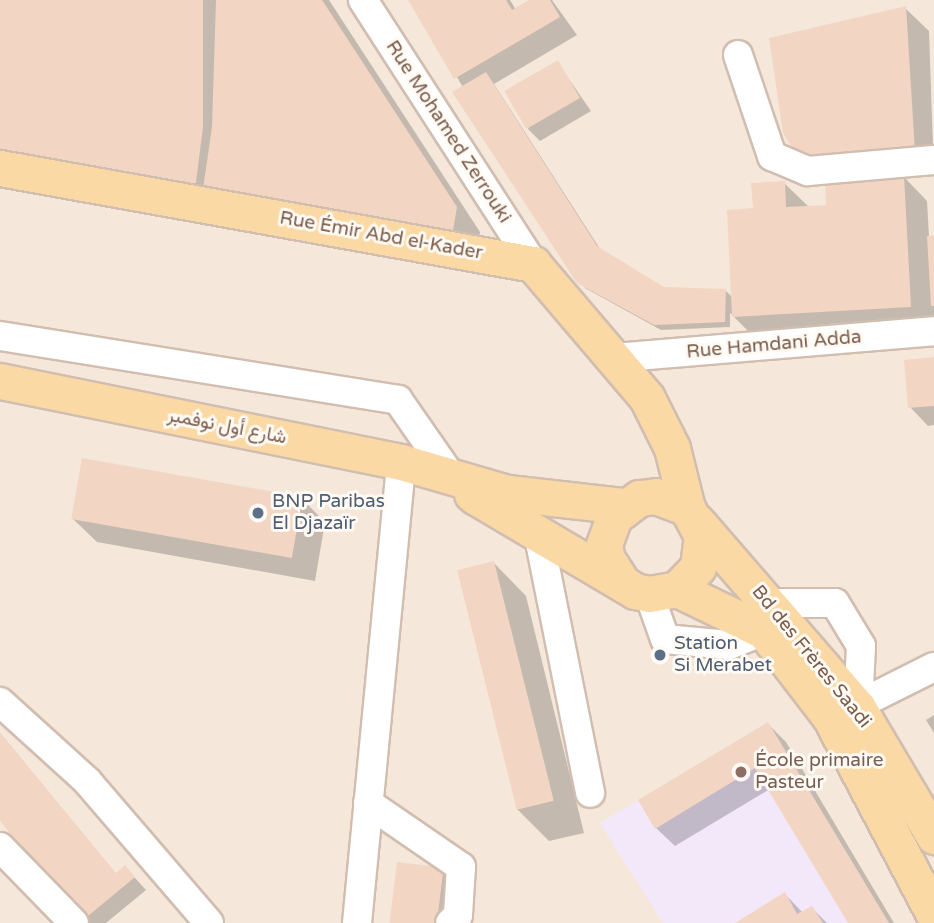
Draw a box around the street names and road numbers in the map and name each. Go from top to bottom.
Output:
street label: Rue Mohamed Zerrouki [380,36,516,228]
street label: Rue Émir Abd el-Kader [278,207,484,265]
street label: Rue Hamdani Adda [685,326,863,364]
street label: شارع أول نوفمبر [166,404,288,450]
street label: Bd des Frères Saadi [746,581,876,733]

